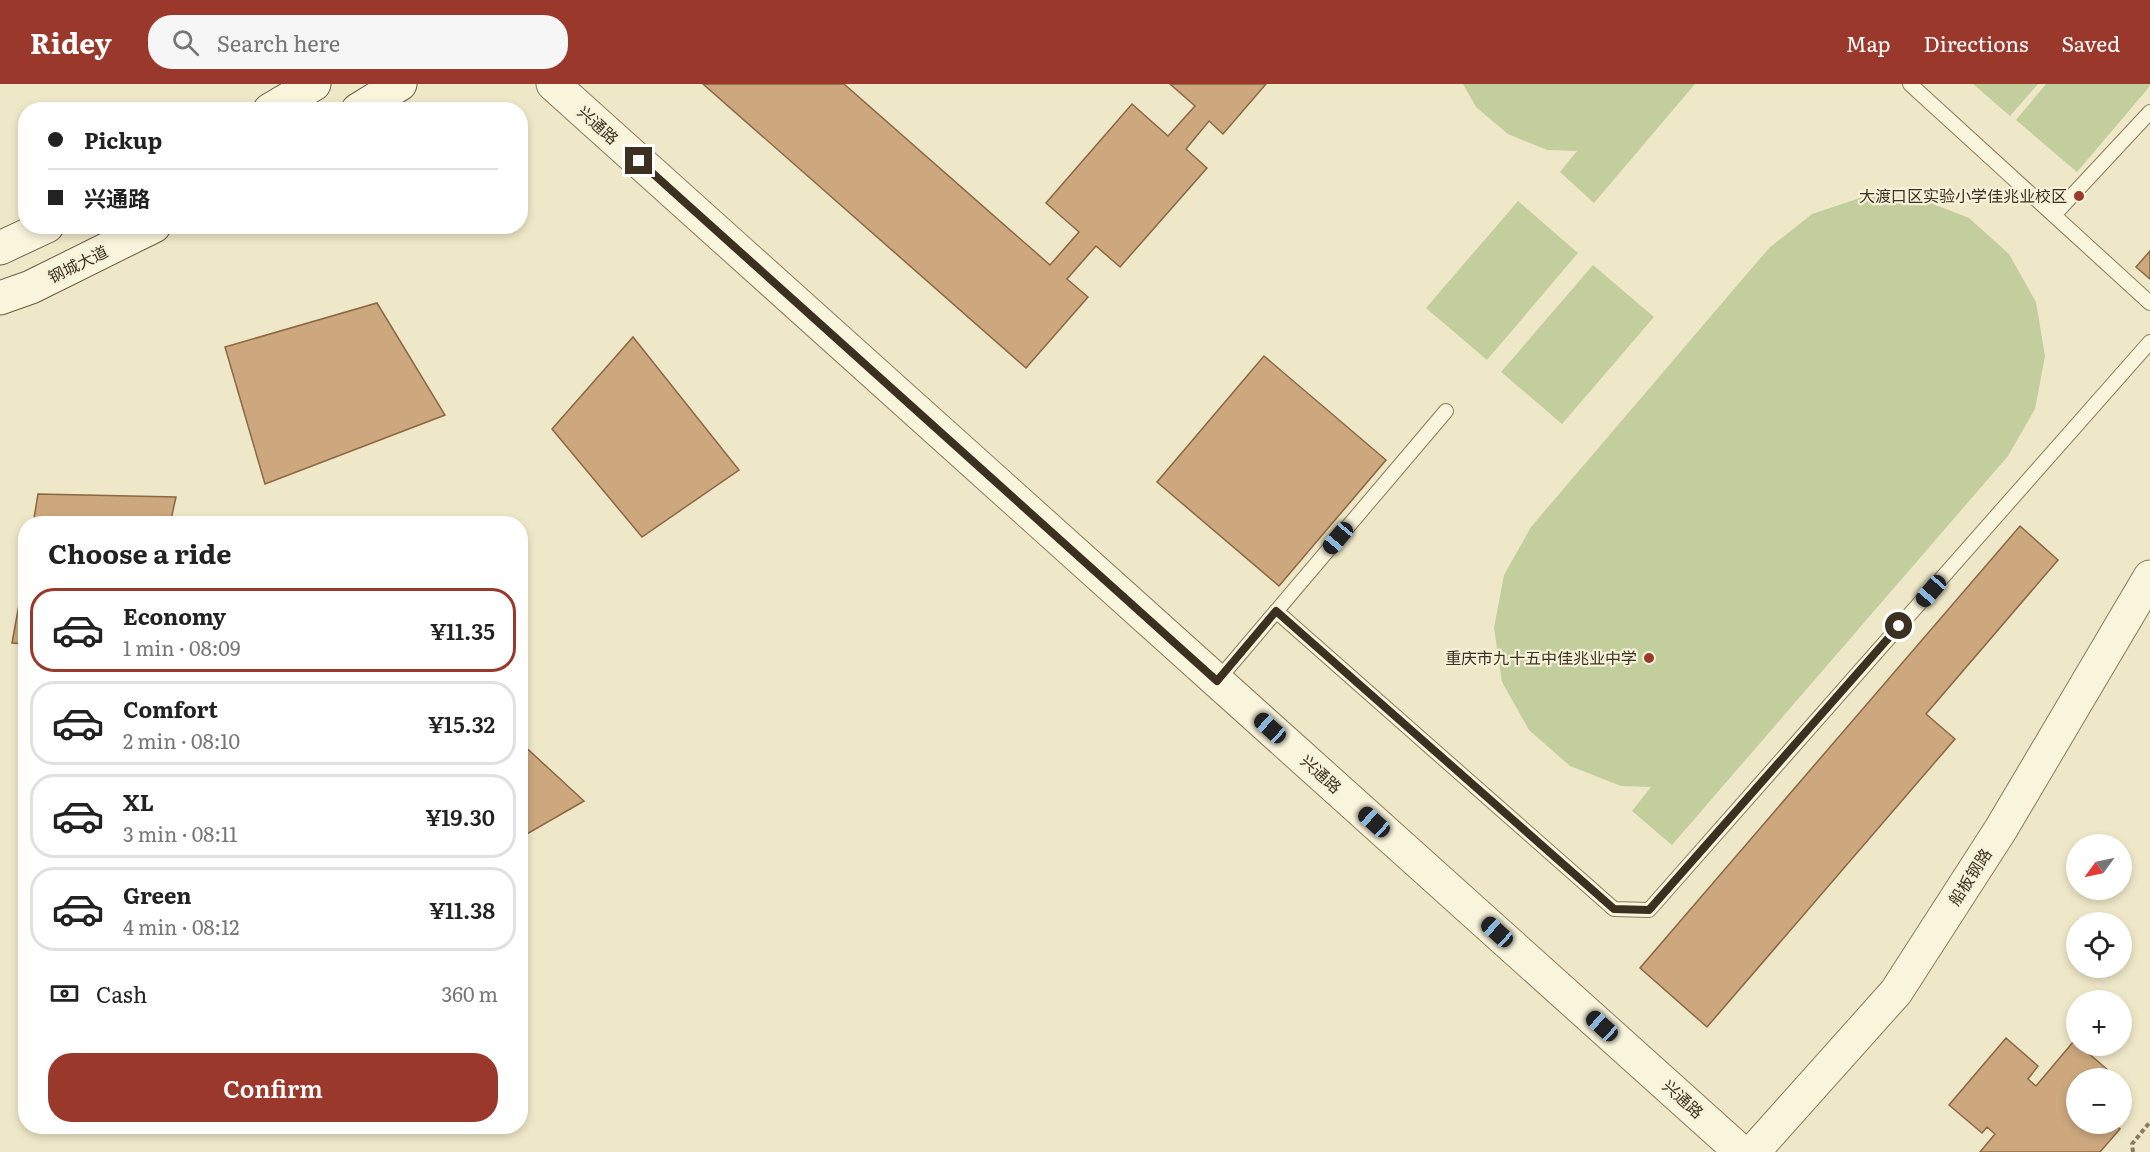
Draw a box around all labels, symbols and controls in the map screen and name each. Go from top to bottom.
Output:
search box [148,15,568,69]
text: Ridey [30,21,112,63]
icon: search [169,26,202,59]
text: Search here [217,26,340,59]
text: Map [1846,27,1891,58]
text: Directions [1924,27,2029,58]
text: Saved [2062,27,2120,58]
street label: 兴通路 [573,99,625,149]
text: Pickup [84,123,162,156]
route end [625,147,652,174]
text: 兴通路 [84,181,150,214]
place label: 大渡口区实验小学佳兆业校区 [1859,183,2067,207]
marker: 大渡口区实验小学佳兆业校区 [2072,189,2086,203]
street label: 钢城大道 [44,238,112,288]
car [1320,518,1356,558]
text: Choose a ride [48,532,231,572]
car [1912,572,1950,610]
text: Economy [123,599,226,632]
icon: car [51,603,105,657]
route start [1885,612,1912,639]
text: ¥11.35 [430,614,495,647]
text: 1 min · 08:09 [123,632,240,662]
place label: 重庆市九十五中佳兆业中学 [1445,645,1637,669]
marker: 重庆市九十五中佳兆业中学 [1642,651,1656,665]
text: Comfort [123,692,218,725]
icon: car [51,696,105,750]
text: ¥15.32 [428,707,495,740]
car [1251,709,1289,747]
text: 2 min · 08:10 [123,725,240,755]
street label: 兴通路 [1296,748,1348,798]
text: XL [123,785,154,818]
icon: car [51,789,105,843]
text: ¥19.30 [425,800,495,833]
car [1355,803,1393,841]
text: 3 min · 08:11 [123,818,237,848]
north arrow [2066,834,2132,900]
map controls [2066,834,2132,1134]
street label: 船板钢路 [1942,843,1997,910]
text: Green [123,878,192,911]
icon: car [51,882,105,936]
text: ¥11.38 [429,893,495,926]
text: 4 min · 08:12 [123,911,240,941]
button: locate [2066,912,2132,978]
car [1478,913,1516,951]
icon: cash [48,977,81,1010]
text: Cash [96,977,147,1010]
text: 360 m [441,978,498,1008]
button: + [2066,990,2132,1056]
car [1583,1007,1621,1045]
button: Confirm [48,1053,498,1122]
button: − [2066,1068,2132,1134]
street label: 兴通路 [1658,1073,1710,1123]

